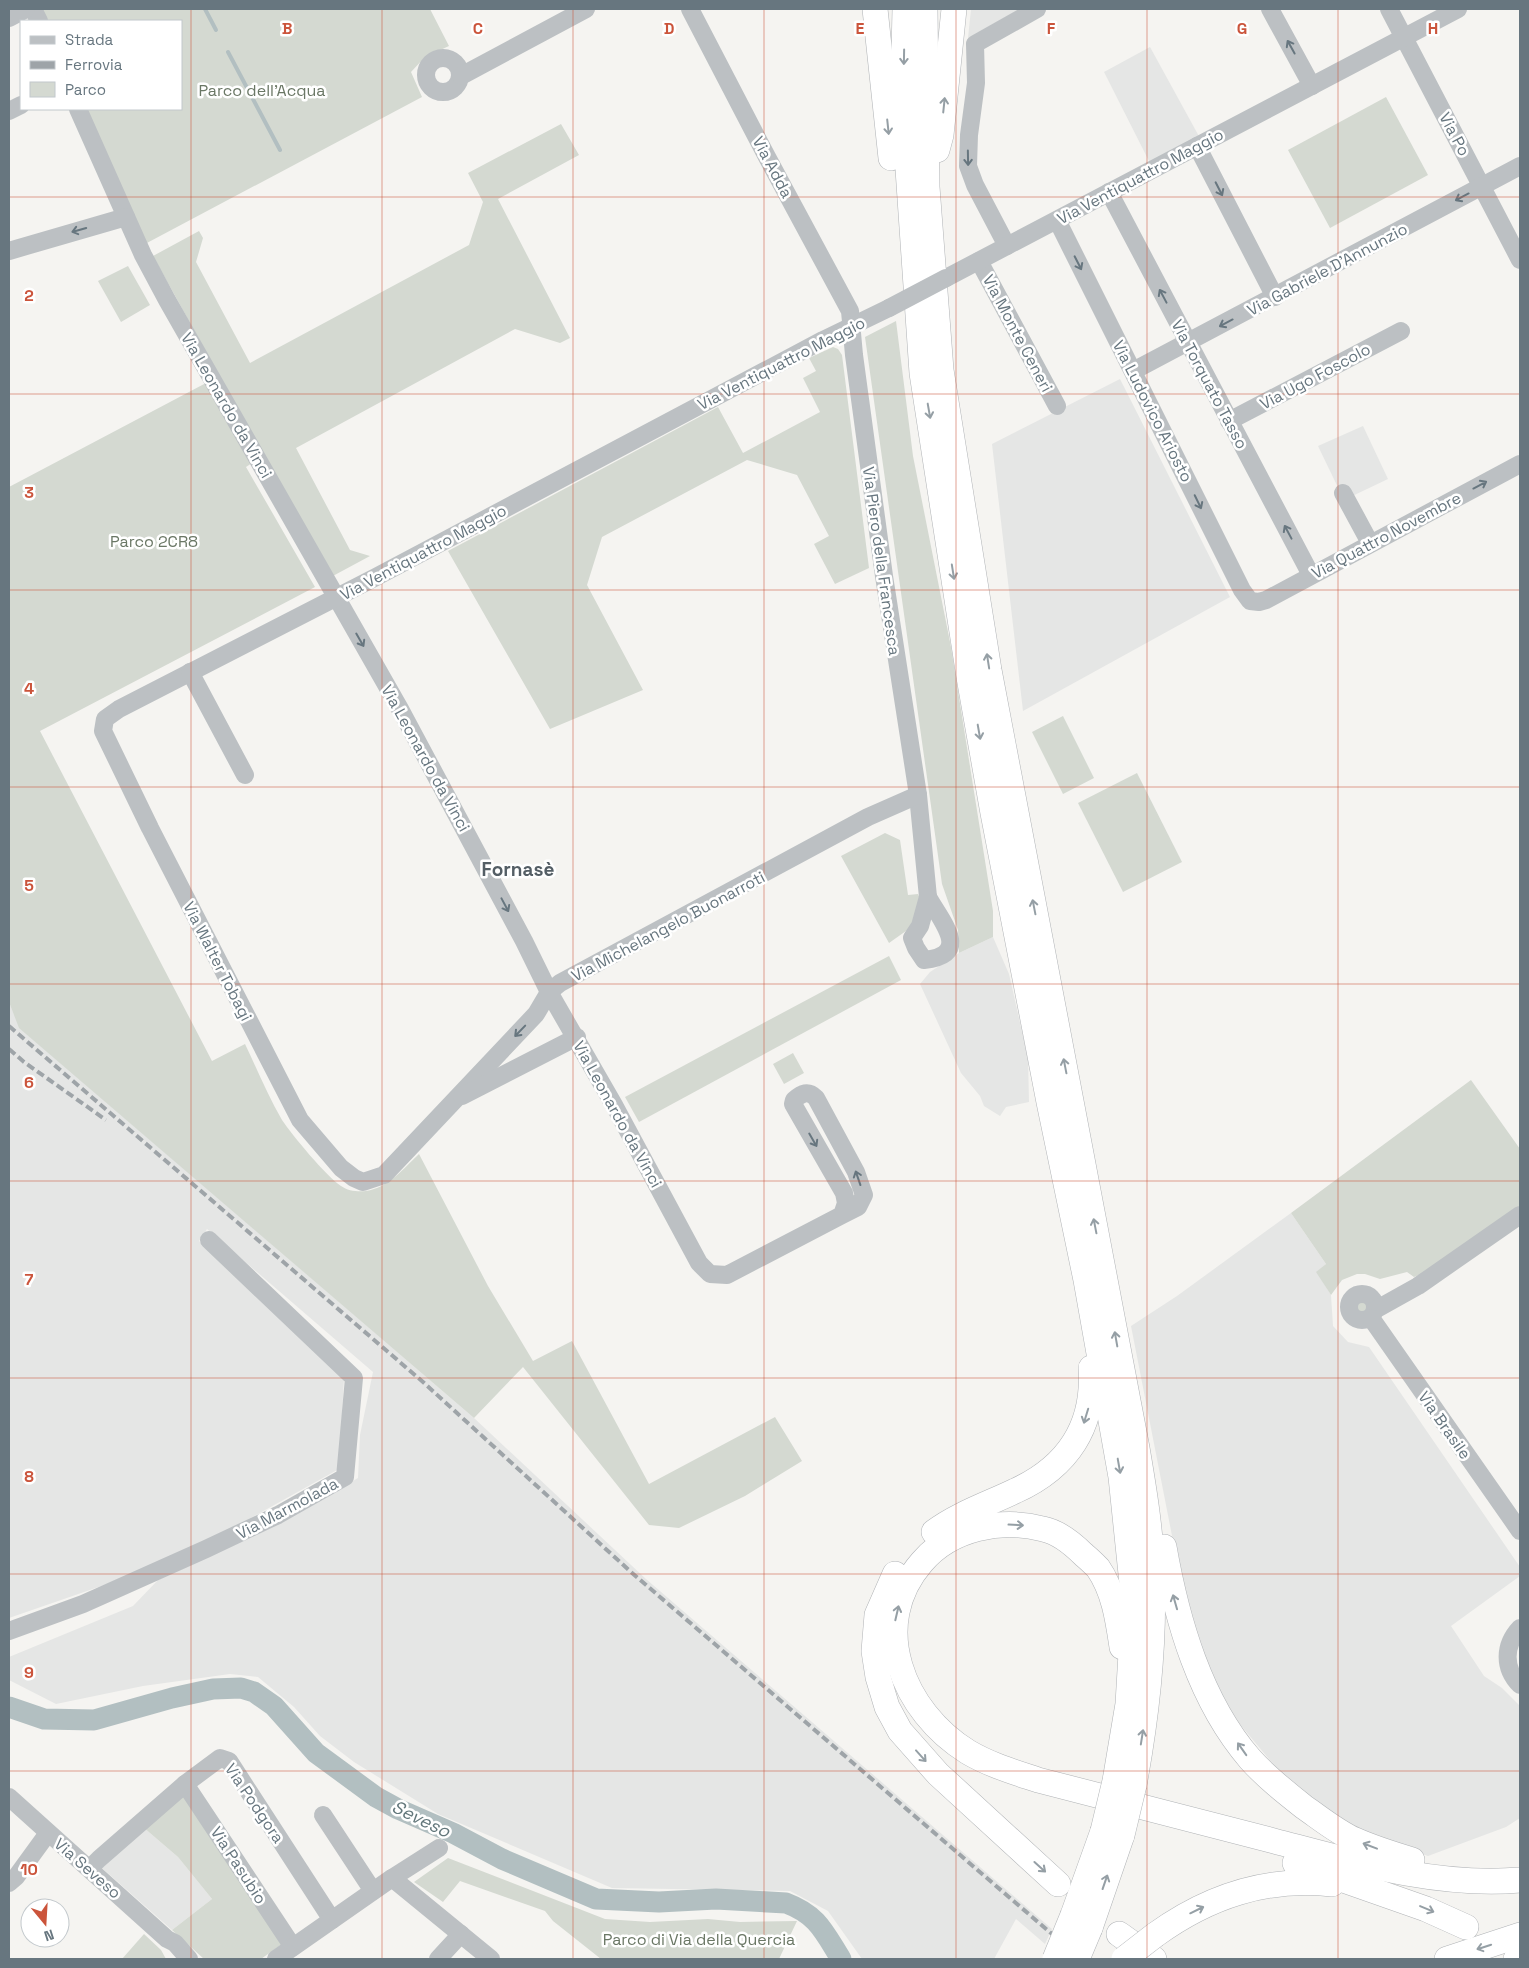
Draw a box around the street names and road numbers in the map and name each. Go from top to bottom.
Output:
street label: Via Po [1434,109,1475,160]
street label: Via Ventiquattro Maggio [1054,124,1227,229]
street label: Via Adda [748,133,798,202]
street label: Via Gabriele D'Annunzio [1243,218,1411,321]
street label: Via Monte Ceneri [978,271,1057,396]
street label: Via Ventiquattro Maggio [694,312,869,415]
street label: Via Torquato Tasso [1167,316,1253,453]
street label: Via Leonardo da Vinci [176,329,277,482]
street label: Via Ludovico Ariosto [1108,337,1197,486]
street label: Via Ugo Foscolo [1256,338,1374,414]
street label: Via Piero della Francesca [858,465,905,657]
street label: Via Quattro Novembre [1308,487,1465,584]
street label: Via Ventiquattro Maggio [337,500,510,605]
street label: Via Leonardo da Vinci [376,681,475,835]
street label: Via Michelangelo Buonarroti [568,866,769,986]
street label: Via Walter Tobagi [178,898,257,1025]
street label: Via Leonardo da Vinci [568,1037,667,1191]
street label: Via Brasile [1414,1387,1476,1463]
street label: Via Marmolada [233,1473,342,1544]
street label: Via Podgora [220,1759,289,1847]
street label: Via Pasubio [206,1823,271,1908]
street label: Via Seveso [50,1833,126,1903]

